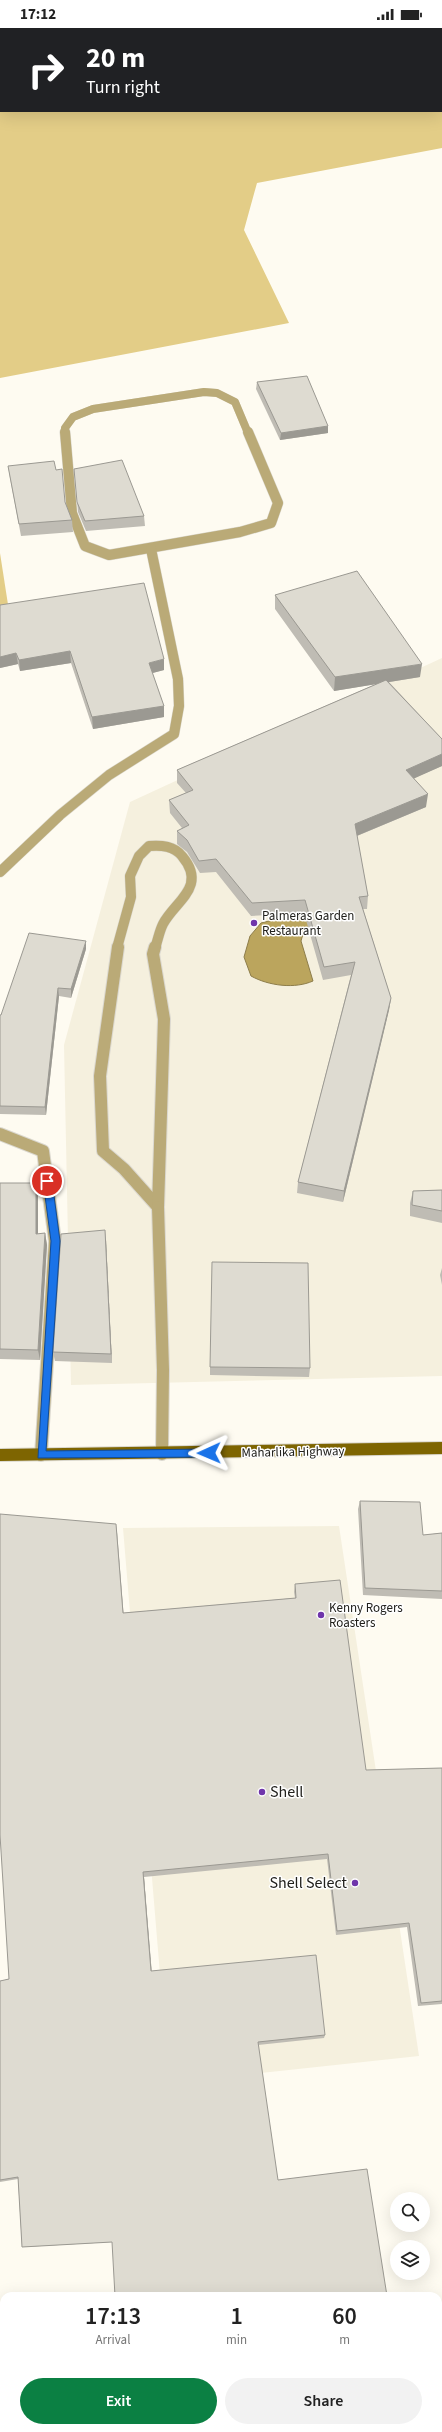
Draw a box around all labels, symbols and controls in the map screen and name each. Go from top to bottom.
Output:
text: 17:12 [20,4,56,25]
text: 20 m [86,38,145,78]
icon: right [20,44,72,96]
text: Turn right [86,75,160,100]
place label: Palmeras Garden Restaurant [262,907,354,940]
marker: Palmeras Garden Restaurant [249,918,259,928]
pin [30,1164,64,1198]
icon: arrive [36,1170,58,1192]
position arrow [188,1432,230,1474]
street label: Maharlika Highway [241,1442,345,1462]
place label: Kenny Rogers Roasters [329,1599,403,1632]
marker: Kenny Rogers Roasters [316,1610,326,1620]
place label: Shell [270,1781,303,1803]
marker: Shell [257,1787,267,1797]
place label: Shell Select [269,1872,348,1894]
marker: Shell Select [350,1878,360,1888]
map controls [390,2192,430,2280]
button: search [390,2192,430,2232]
button: layers [390,2240,430,2280]
text: 17:13 [85,2299,141,2334]
text: 1 [230,2299,243,2334]
text: 60 [332,2299,357,2334]
text: Arrival [96,2331,131,2349]
text: min [226,2331,247,2349]
text: m [339,2331,350,2349]
button: Exit [20,2378,217,2424]
button: Share [225,2378,422,2424]

